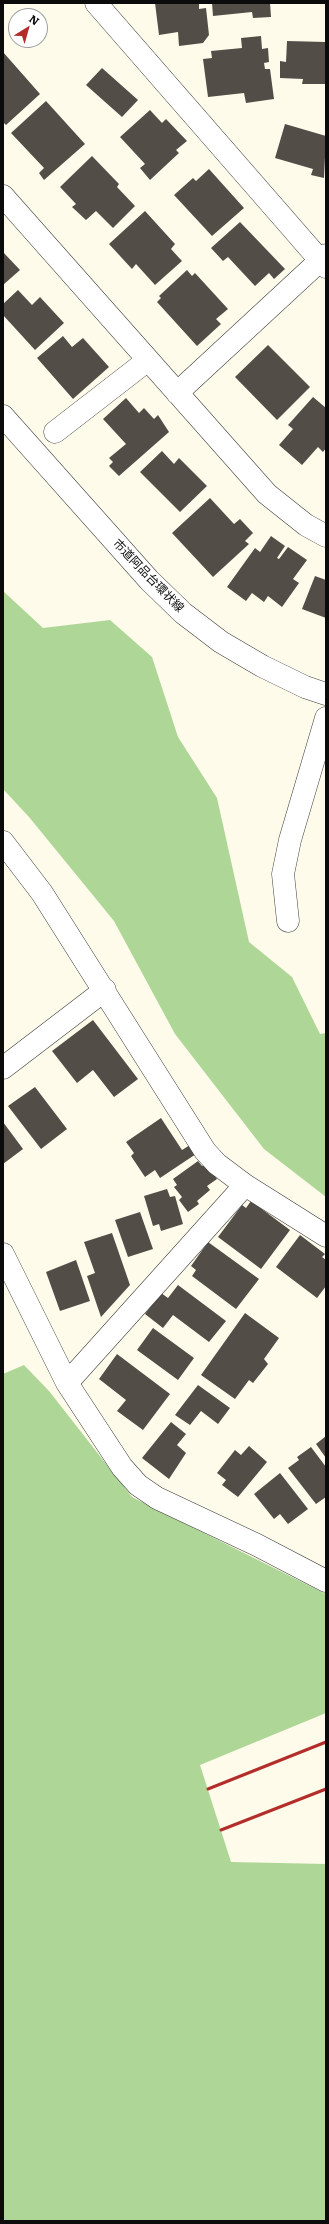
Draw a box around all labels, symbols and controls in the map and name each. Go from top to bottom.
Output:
north arrow [8,8,48,48]
text: N [26,10,43,28]
street label: 市道阿品台環状線 [109,536,187,616]

